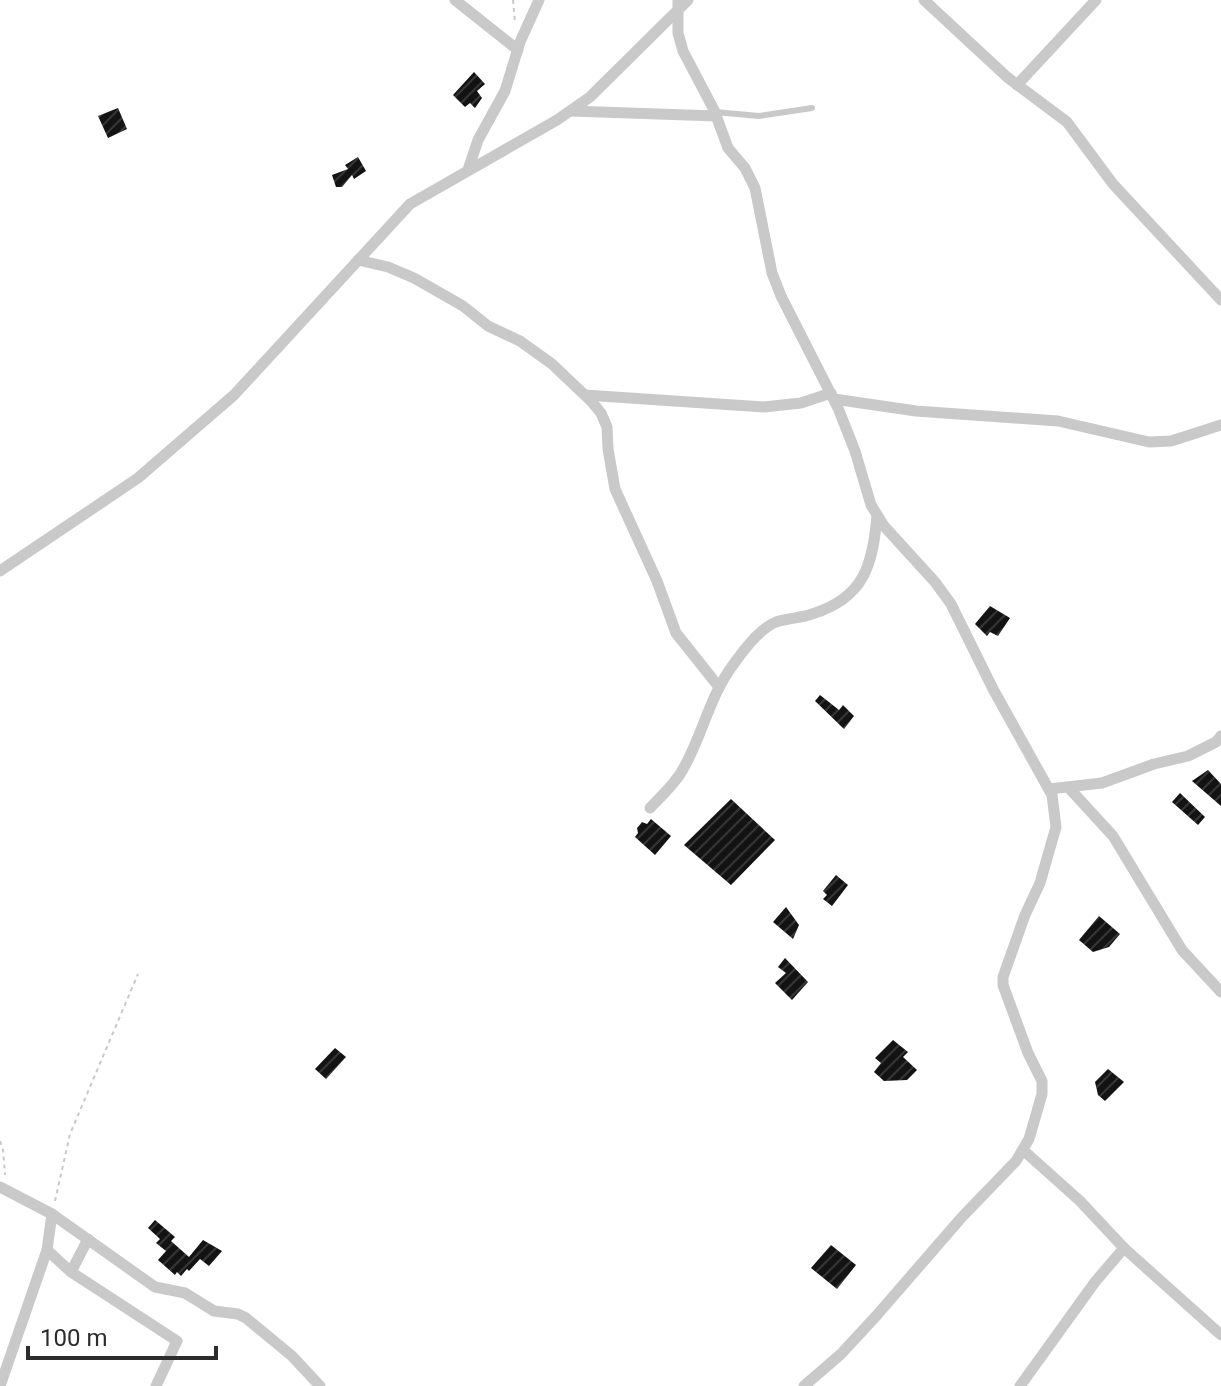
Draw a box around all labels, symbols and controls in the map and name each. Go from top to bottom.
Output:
scale bar [28,1310,216,1360]
text: 100 m [40,1324,107,1352]

